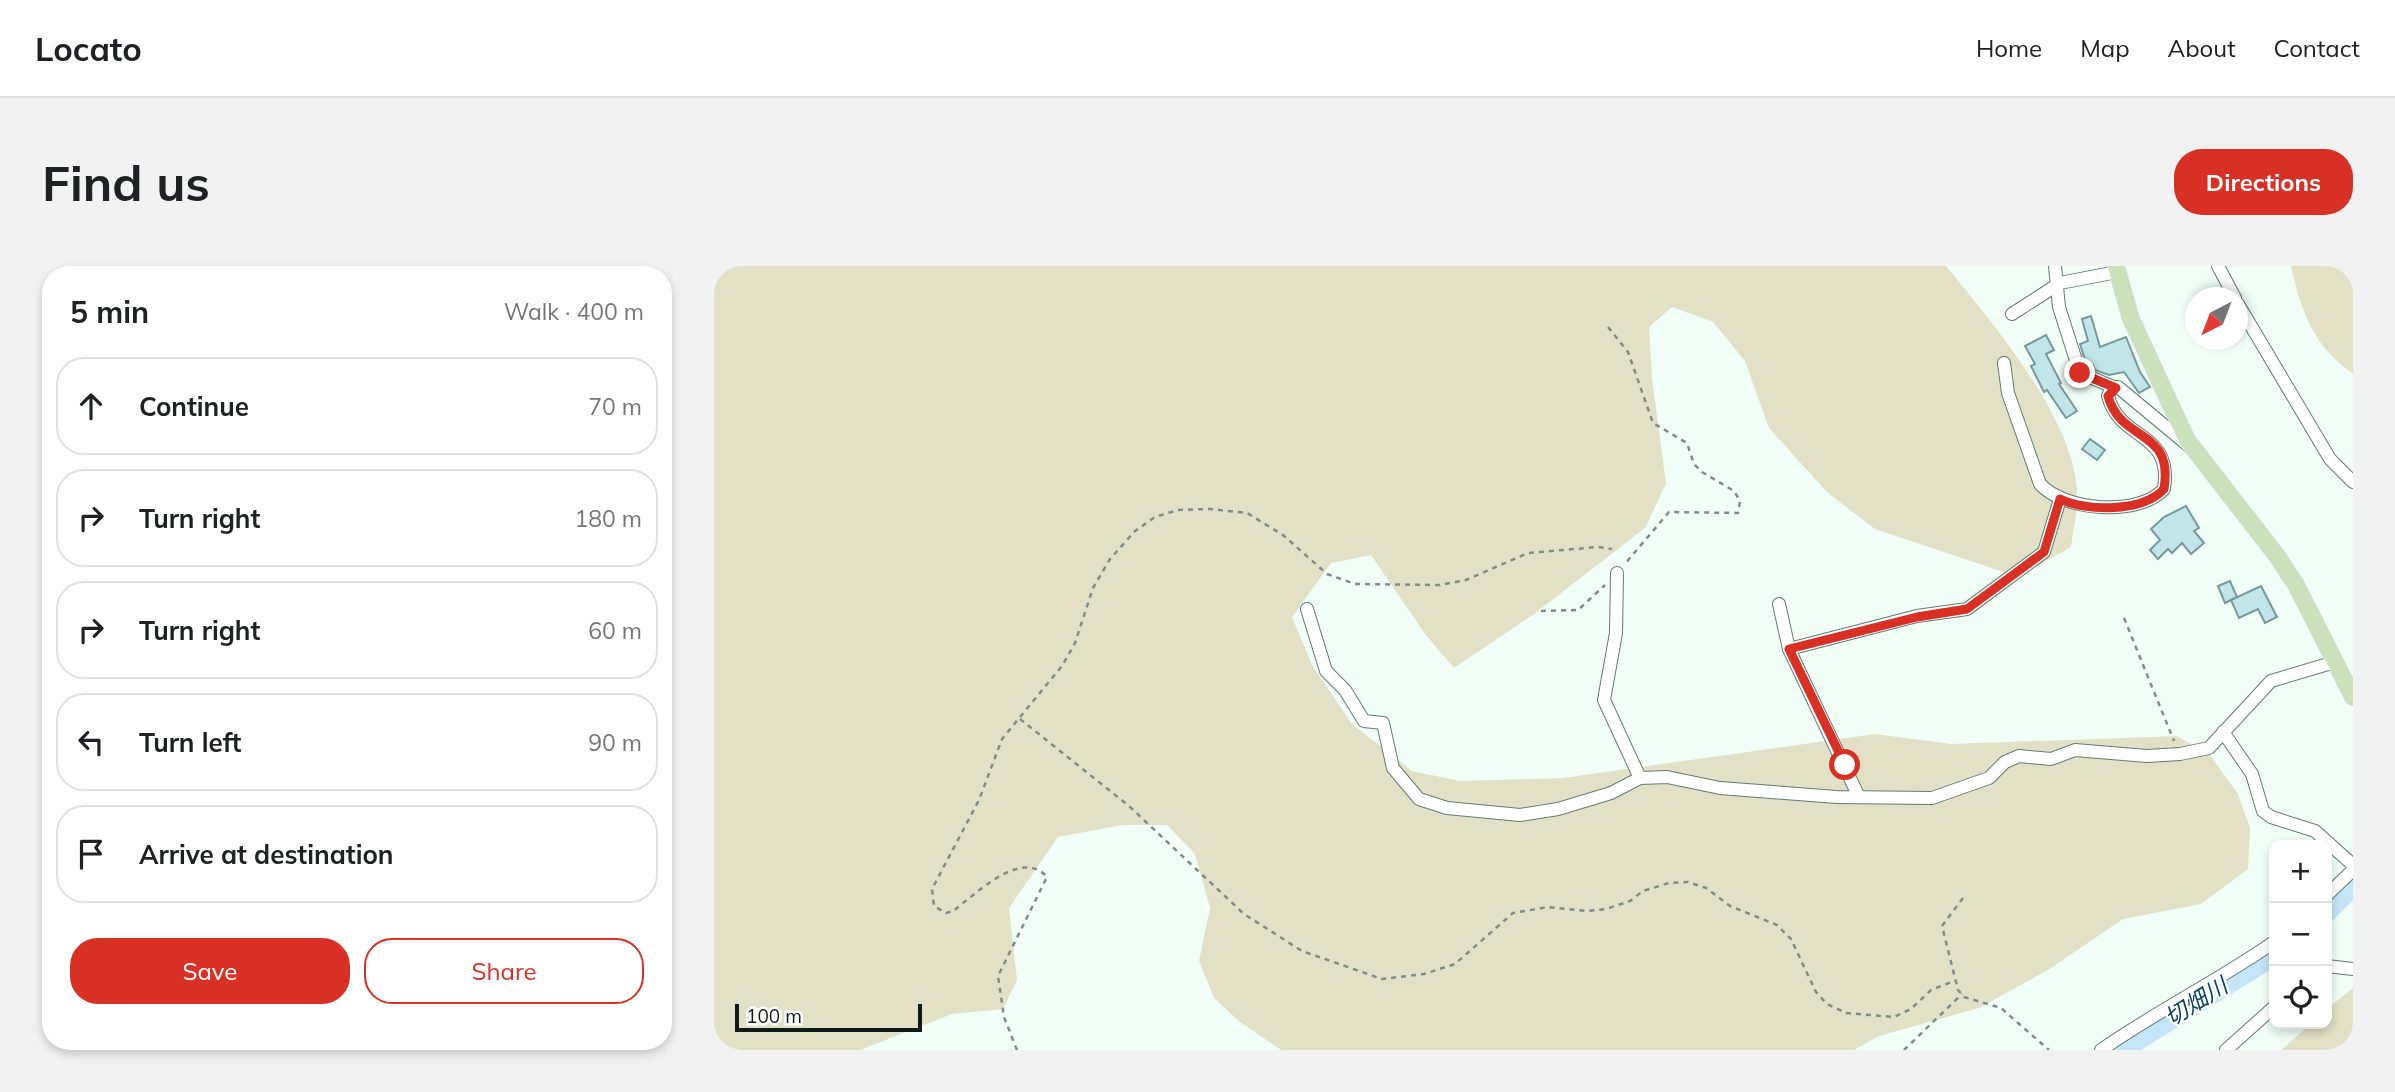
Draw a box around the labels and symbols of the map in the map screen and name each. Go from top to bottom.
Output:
north arrow [2185,287,2248,350]
route end [2064,357,2095,388]
route start [1829,749,1860,780]
water label: 切畑川 [2159,969,2235,1032]
scale bar [735,1001,922,1033]

